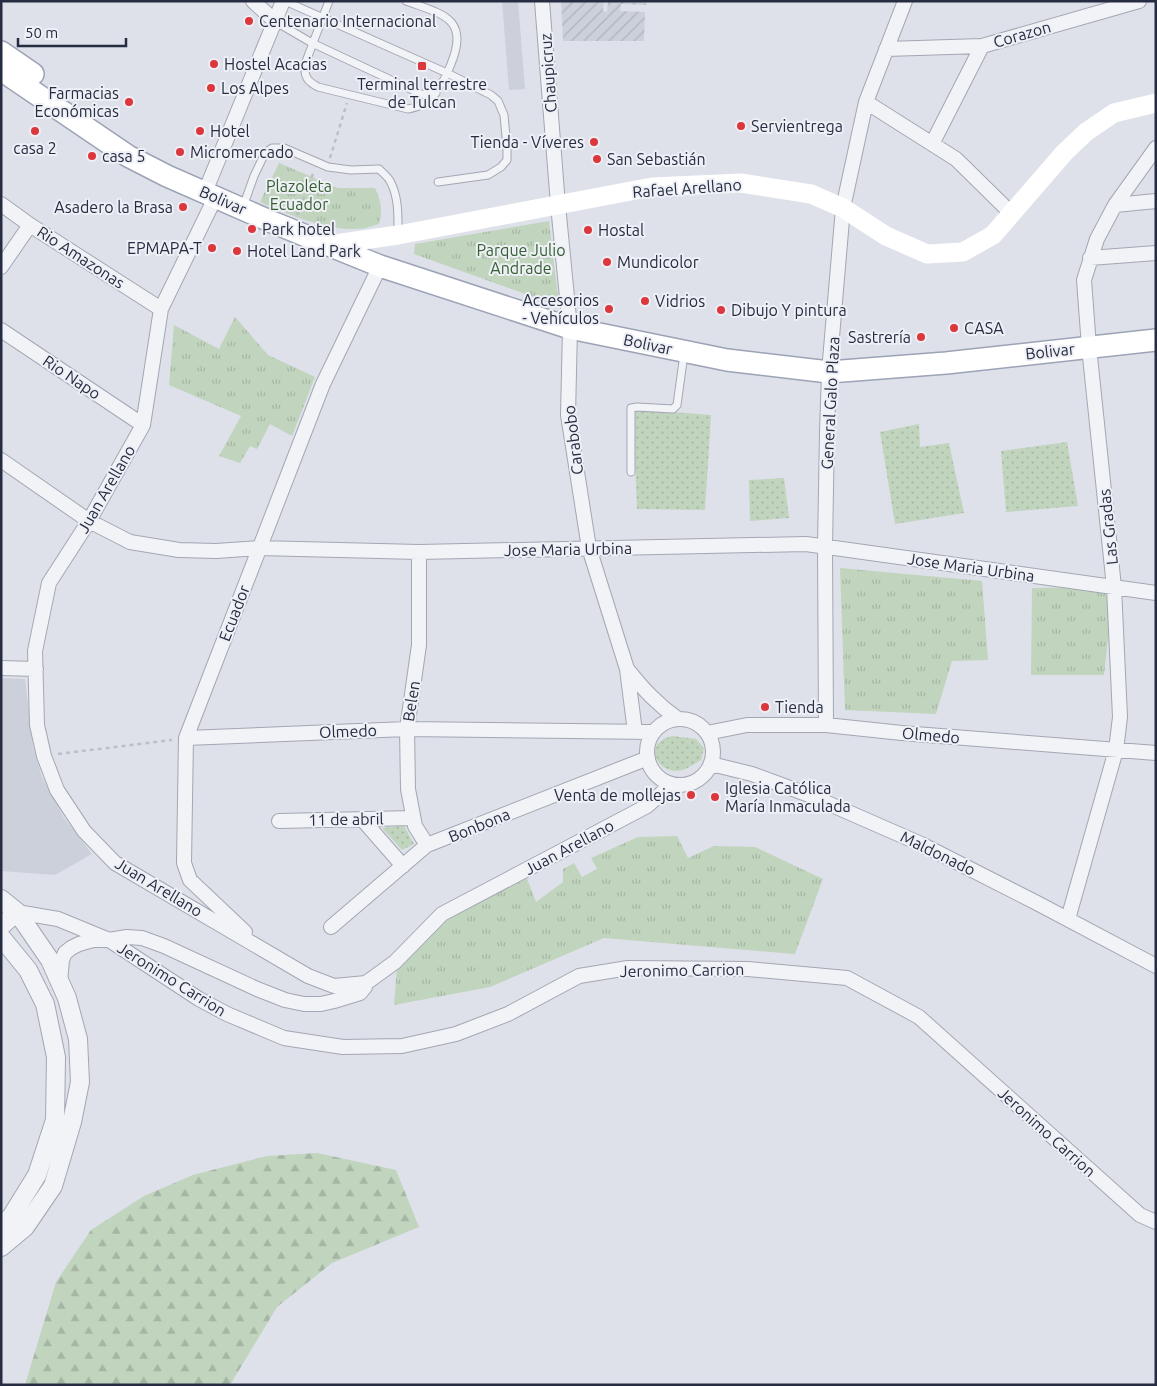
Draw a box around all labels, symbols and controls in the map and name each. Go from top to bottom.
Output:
place label: Centenario Internacional [259,12,436,30]
scale bar [18,15,125,47]
marker: Centenario Internacional [243,15,255,27]
street label: Corazon [991,17,1053,51]
text: 50 m [25,24,58,41]
street label: Chaupicruz [536,33,560,113]
place label: Hostel Acacias [224,55,327,73]
marker: Hostel Acacias [208,58,220,70]
marker: Terminal terrestre de Tulcan [416,60,428,72]
place label: Terminal terrestre de Tulcan [357,75,487,111]
place label: Los Alpes [221,79,289,97]
marker: Los Alpes [205,82,217,94]
place label: Farmacias Económicas [35,84,119,120]
marker: Farmacias Económicas [123,96,135,108]
place label: Servientrega [751,117,843,135]
marker: Servientrega [735,120,747,132]
place label: Hotel [210,122,250,140]
marker: casa 2 [29,125,41,137]
marker: Hotel [194,125,206,137]
place label: Tienda - Víveres [470,133,584,151]
marker: Tienda - Víveres [588,136,600,148]
place label: casa 2 [13,139,57,157]
place label: Micromercado [190,143,294,161]
marker: Micromercado [174,146,186,158]
place label: casa 5 [102,147,145,165]
marker: casa 5 [86,150,98,162]
place label: San Sebastián [607,150,706,168]
marker: San Sebastián [591,153,603,165]
street label: Rafael Arellano [632,175,742,201]
park label: Plazoleta Ecuador [266,177,332,213]
street label: Bolivar [197,182,249,218]
place label: Asadero la Brasa [54,198,173,216]
marker: Asadero la Brasa [177,201,189,213]
place label: Park hotel [262,220,335,238]
place label: Hostal [598,221,644,239]
street label: Rio Amazonas [34,222,128,292]
marker: Park hotel [246,223,258,235]
marker: Hostal [582,224,594,236]
place label: EPMAPA-T [127,239,202,257]
park label: Parque Julio Andrade [476,241,566,277]
marker: EPMAPA-T [206,242,218,254]
place label: Hotel Land Park [247,242,361,260]
marker: Hotel Land Park [231,245,243,257]
place label: Mundicolor [617,253,699,271]
marker: Mundicolor [601,256,613,268]
place label: Accesorios - Vehículos [522,291,599,327]
place label: Vidrios [655,292,705,310]
marker: Vidrios [639,295,651,307]
place label: Dibujo Y pintura [731,301,847,319]
marker: Accesorios - Vehículos [603,303,615,315]
marker: Dibujo Y pintura [715,304,727,316]
place label: CASA [964,319,1004,337]
marker: CASA [948,322,960,334]
place label: Sastrería [848,328,911,346]
street label: Bolivar [622,330,674,358]
marker: Sastrería [915,331,927,343]
street label: General Galo Plaza [818,336,842,470]
street label: Bolivar [1024,339,1076,363]
street label: Rio Napo [40,351,104,403]
street label: Carabobo [560,404,586,476]
street label: Juan Arellano [74,442,138,536]
street label: Las Gradas [1095,488,1121,566]
street label: Jose Maria Urbina [504,539,632,559]
street label: Jose Maria Urbina [906,549,1036,585]
street label: Ecuador [215,582,253,644]
street label: Belen [399,679,423,723]
place label: Tienda [775,698,824,716]
marker: Tienda [759,701,771,713]
street label: Olmedo [319,721,377,741]
street label: Olmedo [901,724,961,746]
place label: Iglesia Católica María Inmaculada [725,779,851,815]
place label: Venta de mollejas [554,786,681,804]
marker: Venta de mollejas [685,789,697,801]
marker: Iglesia Católica María Inmaculada [709,791,721,803]
street label: Bonbona [446,805,512,845]
street label: 11 de abril [308,809,384,829]
street label: Juan Arellano [521,816,617,878]
street label: Maldonado [898,827,978,879]
street label: Juan Arellano [112,854,206,920]
street label: Jeronimo Carrion [114,938,230,1020]
street label: Jeronimo Carrion [620,960,744,980]
street label: Jeronimo Carrion [995,1084,1099,1180]

